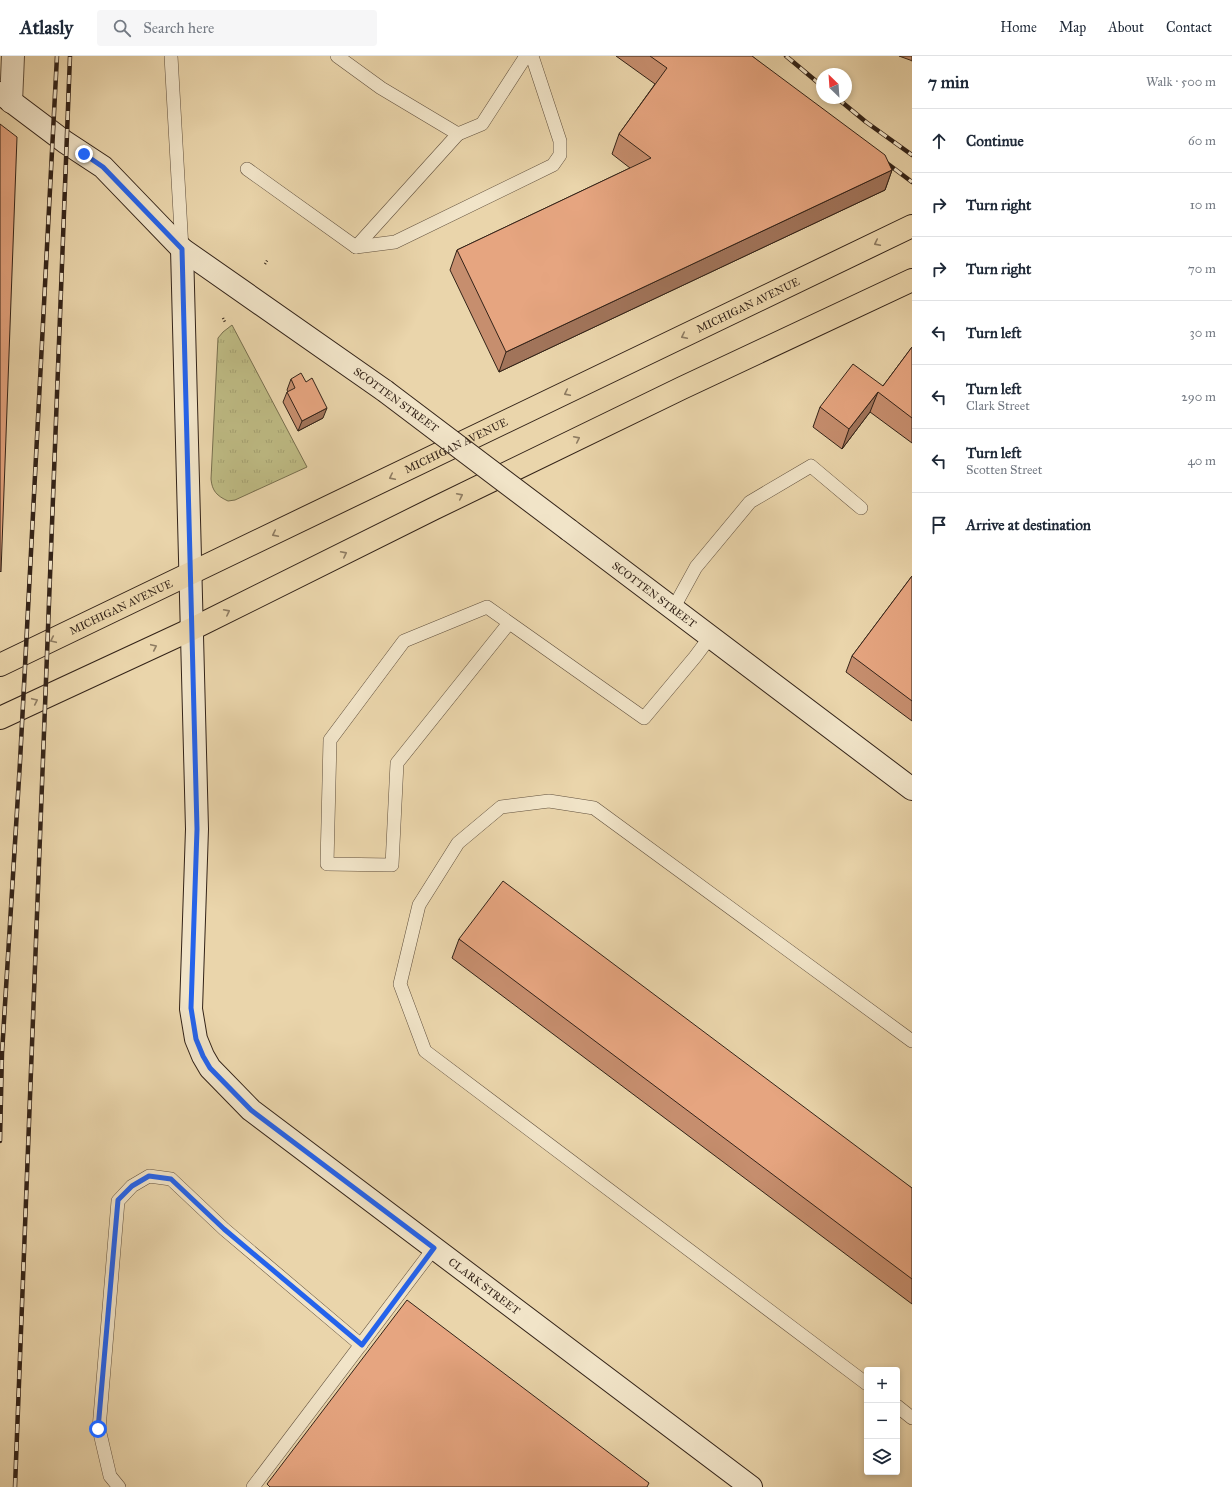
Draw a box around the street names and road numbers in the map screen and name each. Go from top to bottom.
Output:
street label: MICHIGAN AVENUE [694,275,802,335]
street label: SCOTTEN STREET [351,365,441,435]
street label: MICHIGAN AVENUE [402,415,510,476]
street label: SCOTTEN STREET [610,559,699,631]
street label: MICHIGAN AVENUE [67,577,174,637]
street label: CLARK STREET [446,1255,523,1317]

